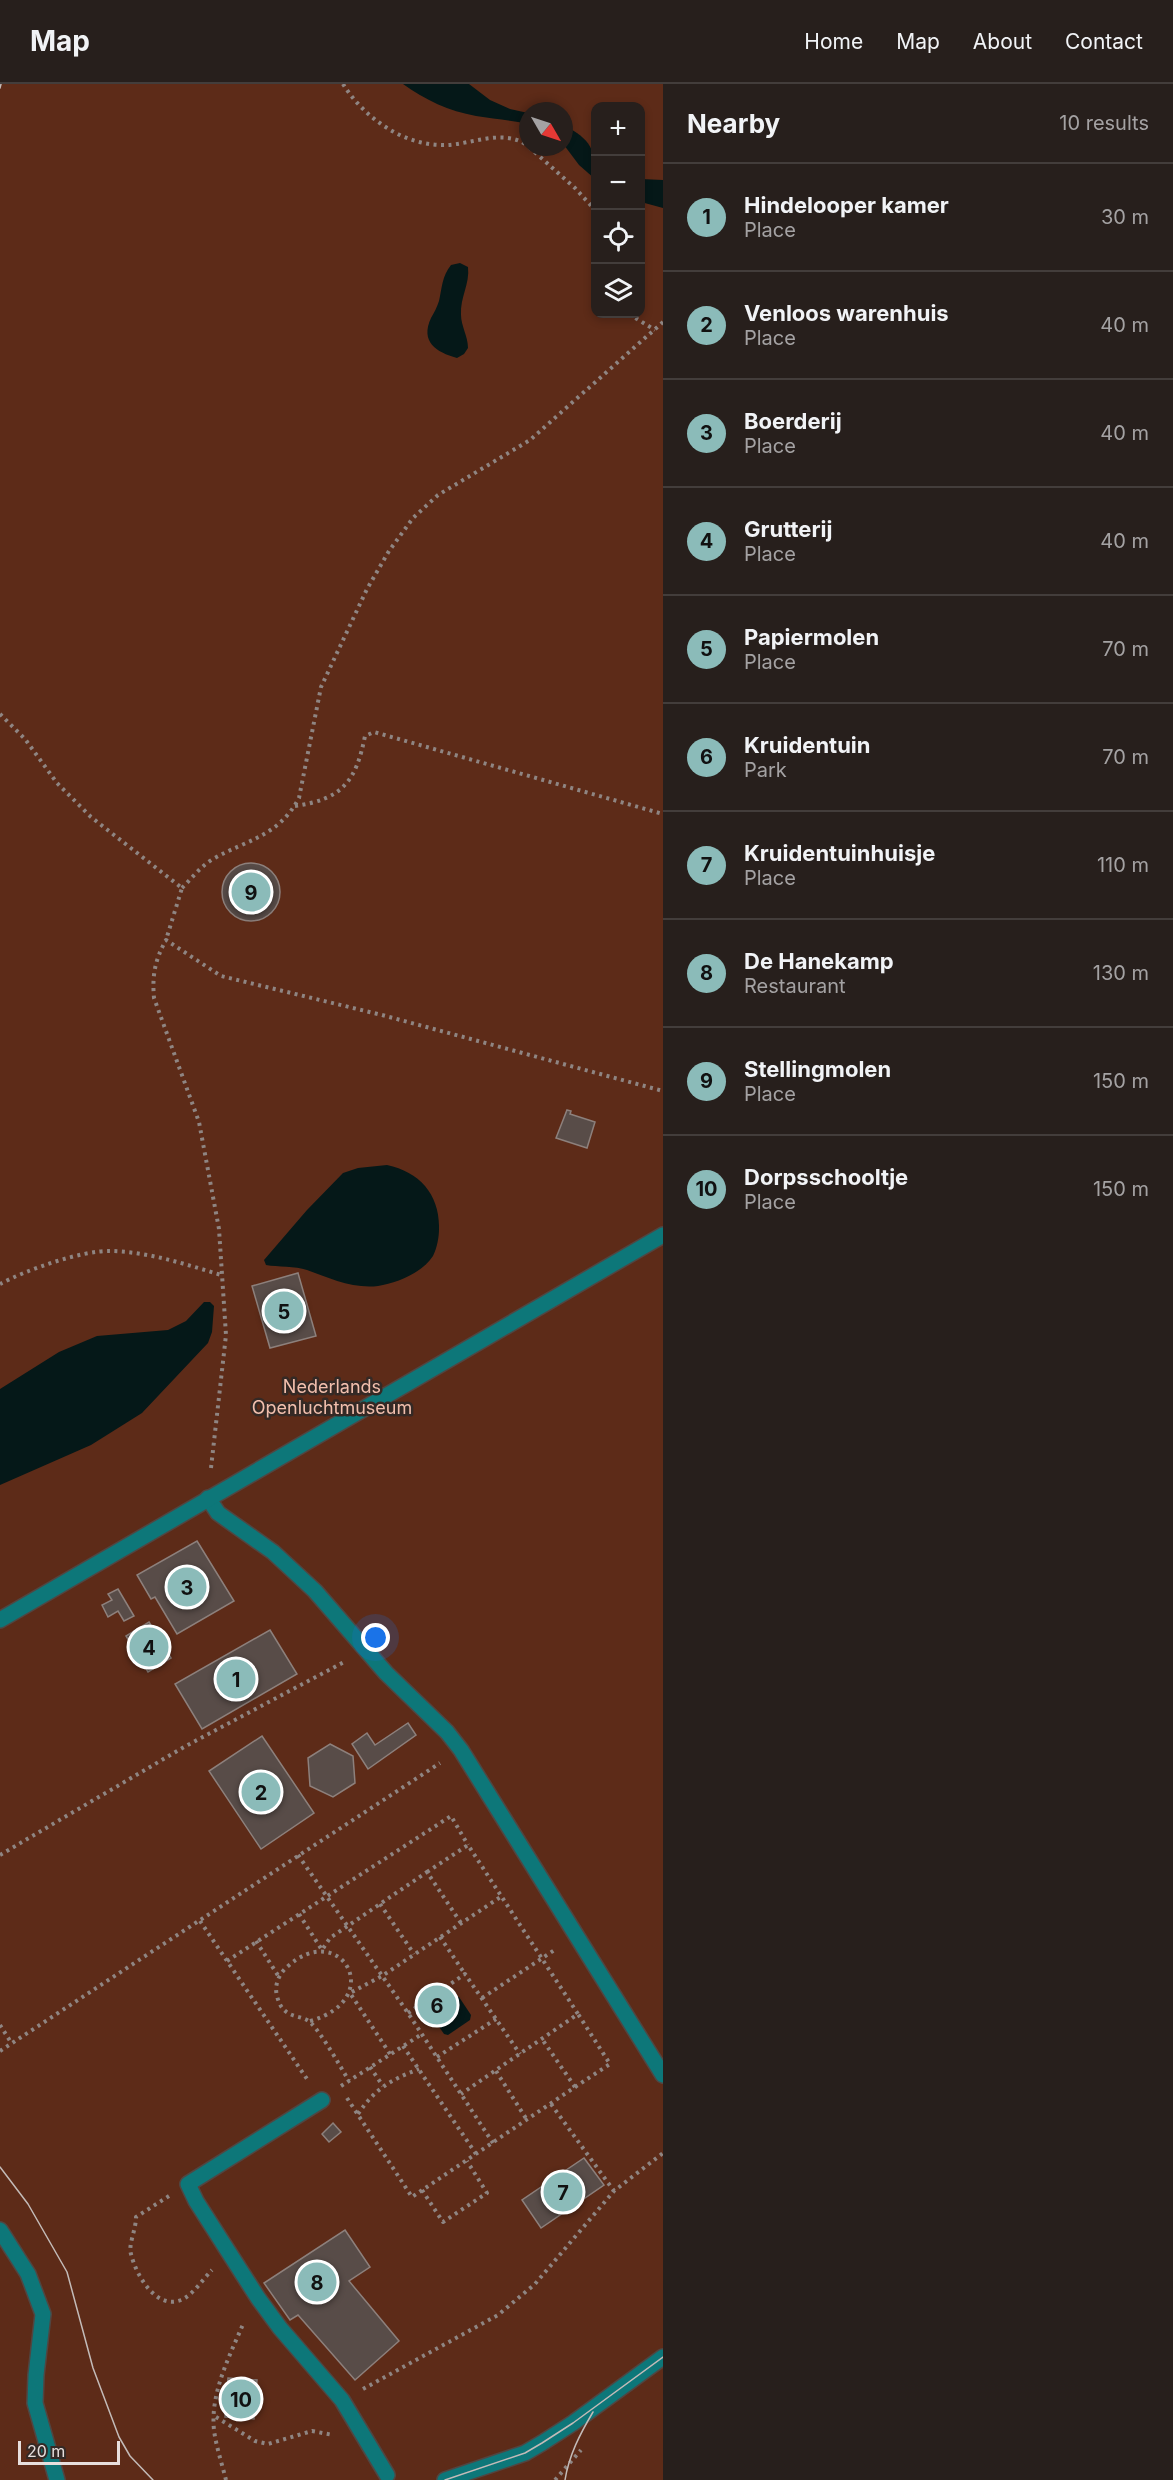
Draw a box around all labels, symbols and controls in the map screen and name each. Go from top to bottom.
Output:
text: Map [30,24,90,58]
text: Home [804,29,863,54]
text: Map [896,29,940,54]
text: About [973,29,1032,54]
text: Contact [1065,29,1143,54]
north arrow [519,102,573,156]
map controls [591,102,645,318]
button: + [591,102,645,156]
text: Nearby [687,108,780,139]
text: 10 results [1059,111,1149,135]
button: − [591,156,645,210]
text: Hindelooper kamer [744,192,949,218]
text: 1 [702,205,711,229]
text: 30 m [1101,205,1149,229]
button: locate [591,210,645,264]
text: Place [744,218,796,242]
button: layers [591,264,645,318]
text: Venloos warenhuis [744,300,949,326]
text: 2 [700,313,713,337]
text: 40 m [1100,313,1149,337]
text: Place [744,326,796,350]
text: Boerderij [744,408,842,434]
text: 3 [700,421,713,445]
text: 40 m [1100,421,1149,445]
text: Place [744,434,796,458]
text: Grutterij [744,516,832,542]
text: 4 [700,529,713,553]
text: 40 m [1100,529,1149,553]
text: Place [744,542,796,566]
text: Papiermolen [744,624,879,650]
text: 5 [700,637,713,661]
text: 70 m [1102,637,1149,661]
text: Place [744,650,796,674]
text: Kruidentuin [744,732,871,758]
text: 6 [700,745,713,769]
text: 70 m [1102,745,1149,769]
text: Park [744,758,787,782]
text: Kruidentuinhuisje [744,840,935,866]
text: 7 [701,853,712,877]
text: 110 m [1097,853,1149,877]
text: Place [744,866,796,890]
pin: 9 [232,870,270,914]
text: De Hanekamp [744,948,894,974]
text: 8 [700,961,713,985]
text: 130 m [1093,961,1149,985]
text: Restaurant [744,974,846,998]
text: Stellingmolen [744,1056,891,1082]
text: 9 [700,1069,713,1093]
text: 150 m [1093,1069,1149,1093]
text: Place [744,1082,796,1106]
text: Dorpsschooltje [744,1164,908,1190]
text: 10 [695,1177,718,1201]
text: 150 m [1093,1177,1149,1201]
text: Place [744,1190,796,1214]
pin: 5 [264,1288,304,1334]
park label: Nederlands Openluchtmuseum [252,1376,412,1418]
pin: 3 [168,1564,207,1610]
your location [361,1623,390,1652]
pin: 4 [130,1624,168,1670]
pin: 1 [216,1656,256,1702]
pin: 2 [242,1770,280,1814]
pin: 6 [418,1982,456,2028]
pin: 7 [544,2170,582,2214]
pin: 8 [298,2260,336,2304]
pin: 10 [222,2376,260,2422]
scale bar [18,2438,120,2466]
text: 20 m [27,2441,65,2461]

